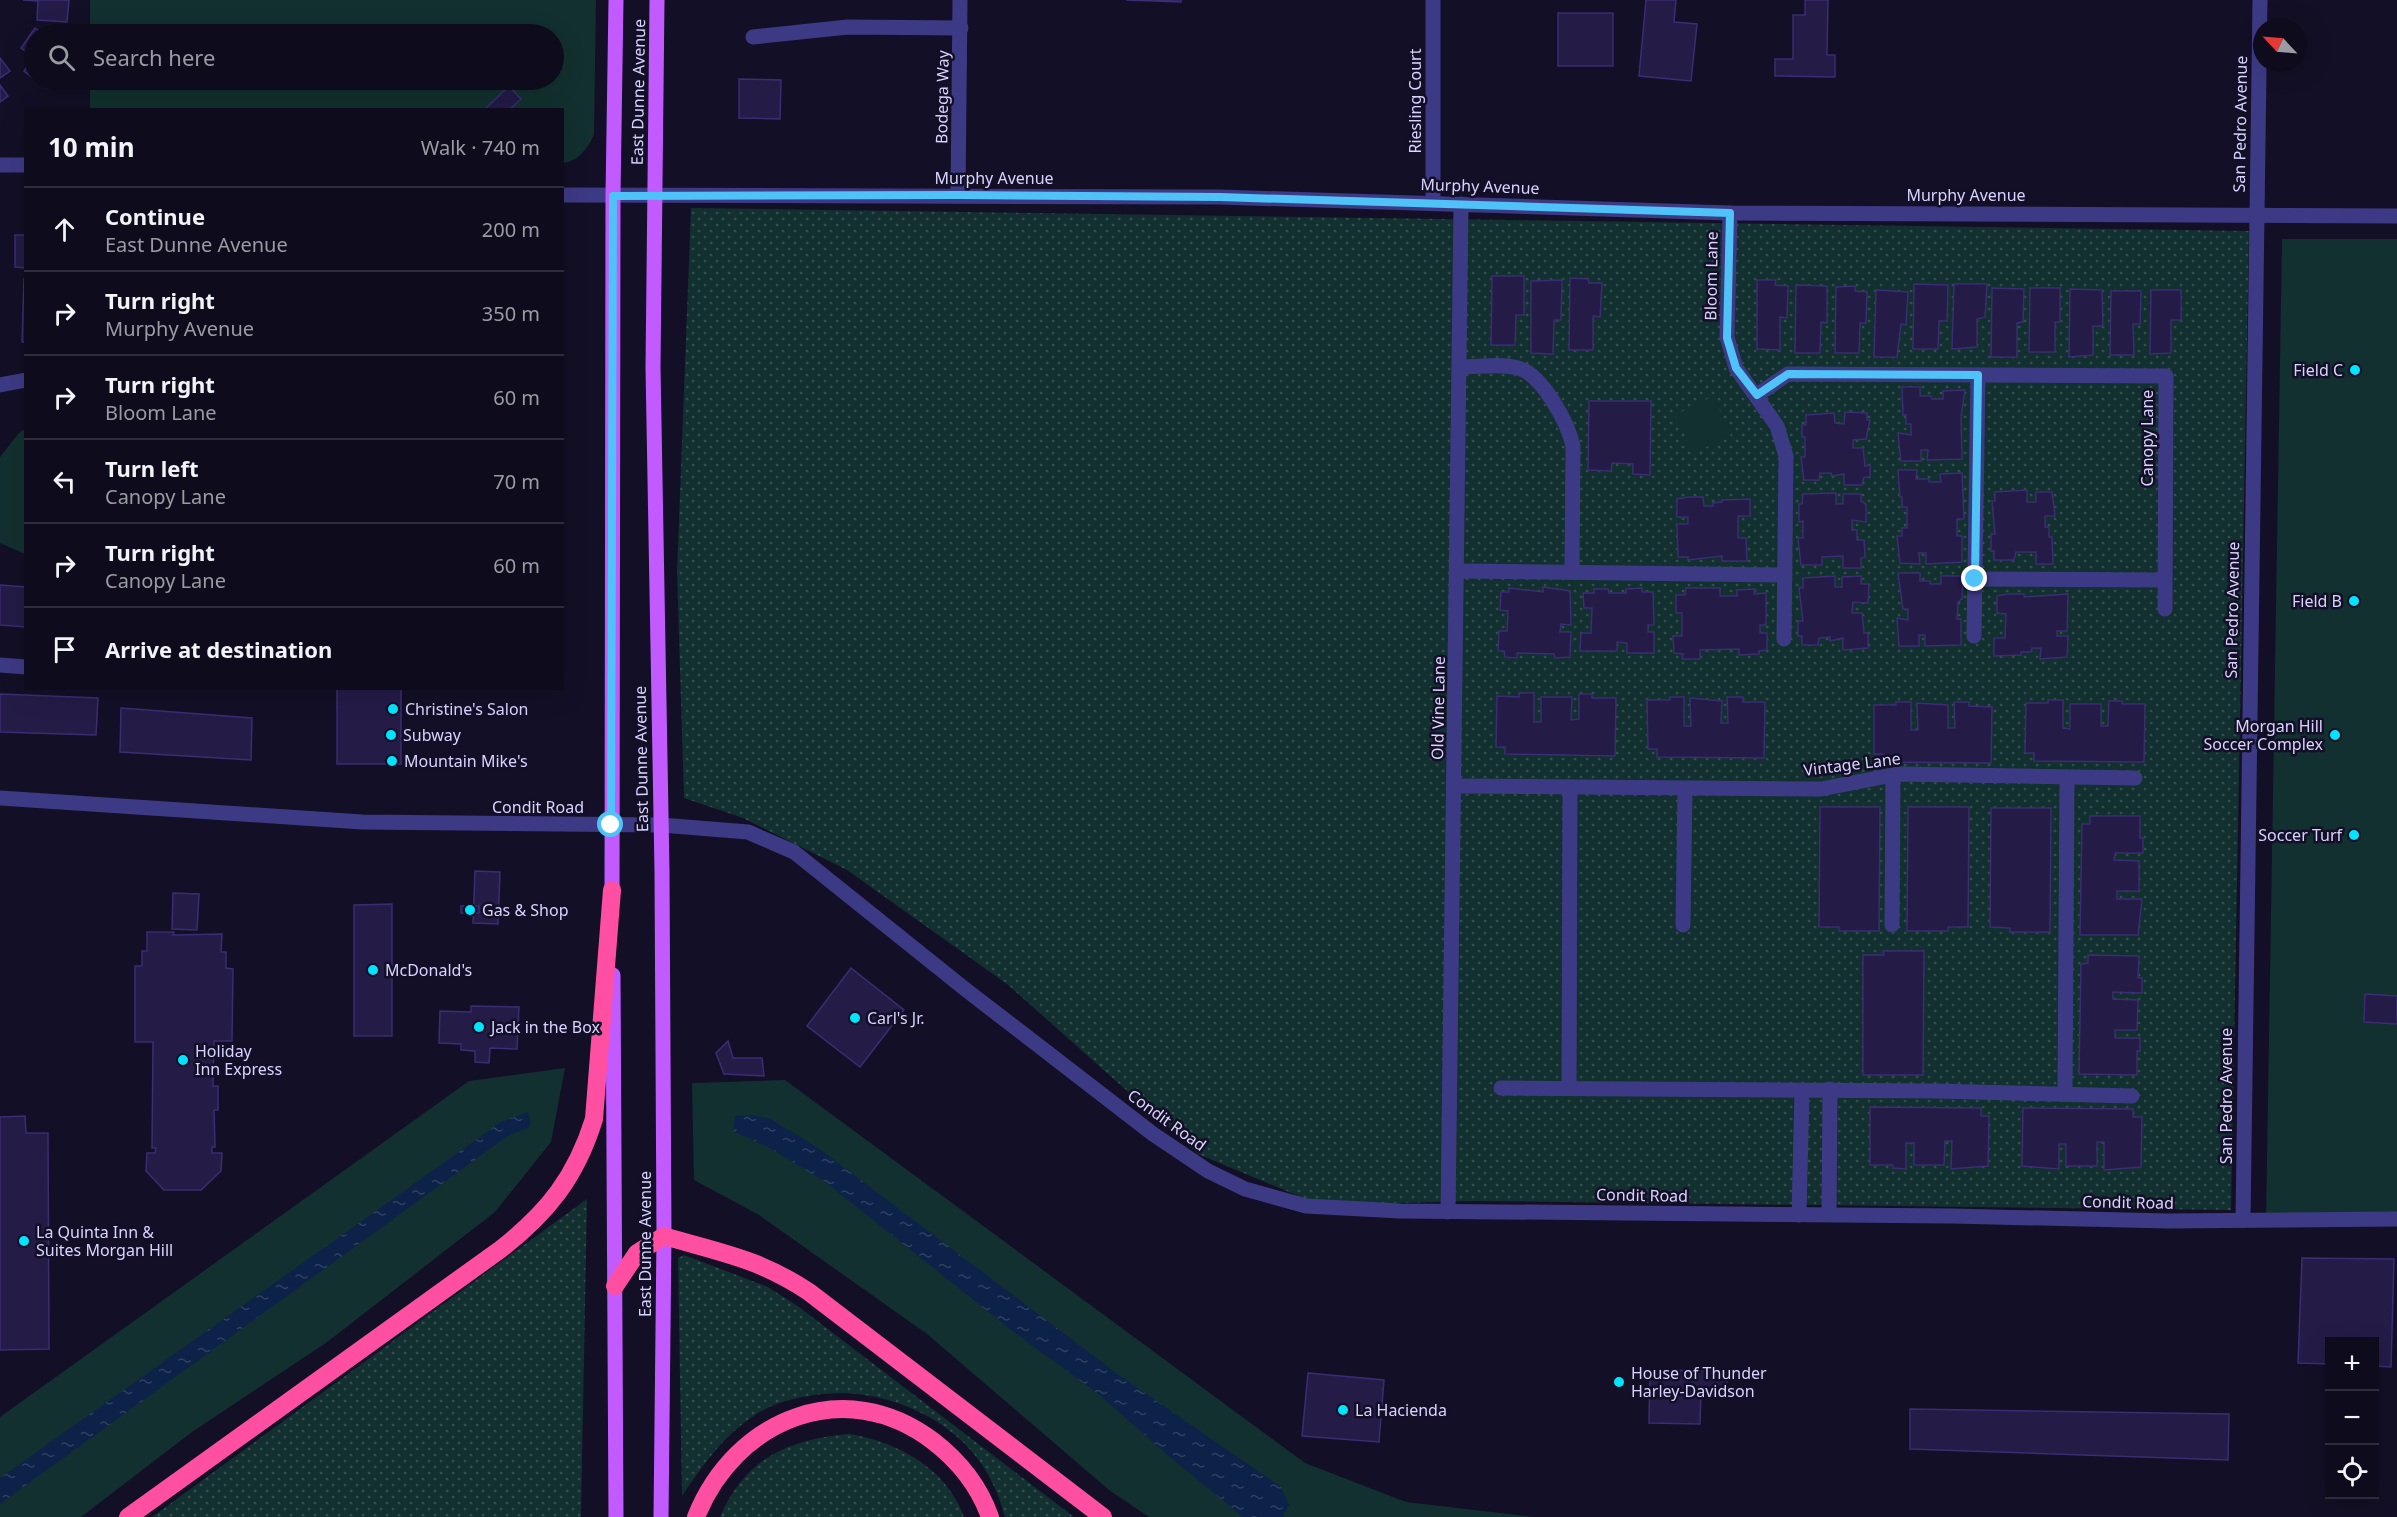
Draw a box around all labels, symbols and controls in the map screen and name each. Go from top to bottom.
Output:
north arrow [2253,18,2307,72]
street label: East Dunne Avenue [626,19,650,165]
search box [24,24,564,90]
icon: search [45,41,78,74]
text: Search here [93,42,215,72]
street label: Riesling Court [1404,48,1426,153]
street label: Bodega Way [930,49,954,144]
street label: San Pedro Avenue [2228,55,2252,193]
text: 10 min [48,129,135,165]
text: Walk · 740 m [421,134,540,161]
street label: Murphy Avenue [934,167,1054,189]
street label: Murphy Avenue [1420,173,1540,199]
street label: Murphy Avenue [1906,184,2026,206]
text: Continue [105,201,205,231]
icon: ahead [48,213,81,246]
text: 200 m [482,216,540,243]
text: East Dunne Avenue [105,231,288,258]
street label: Bloom Lane [1699,231,1723,321]
text: Turn right [105,285,215,315]
icon: right [48,297,81,330]
text: 350 m [482,300,540,327]
text: Murphy Avenue [105,315,254,342]
place label: Field C [2293,359,2343,381]
marker: Field C [2348,363,2362,377]
text: Turn right [105,369,215,399]
icon: right [48,381,81,414]
text: 60 m [493,384,540,411]
street label: Canopy Lane [2136,390,2158,486]
text: Bloom Lane [105,399,217,426]
text: Turn left [105,453,199,483]
icon: left [48,465,81,498]
text: 70 m [493,468,540,495]
text: Canopy Lane [105,483,226,510]
text: Turn right [105,537,215,567]
street label: San Pedro Avenue [2220,541,2244,679]
icon: right [48,549,81,582]
text: 60 m [493,552,540,579]
route end [1961,565,1987,591]
text: Canopy Lane [105,567,226,594]
place label: Field B [2292,590,2342,612]
marker: Field B [2347,594,2361,608]
icon: arrive [48,633,81,666]
text: Arrive at destination [105,634,332,664]
street label: Old Vine Lane [1426,656,1450,760]
street label: East Dunne Avenue [629,686,653,832]
place label: Christine's Salon [405,698,528,720]
marker: Christine's Salon [386,702,400,716]
place label: Morgan Hill Soccer Complex [2203,715,2324,755]
place label: Subway [403,724,462,746]
marker: Subway [384,728,398,742]
marker: Morgan Hill Soccer Complex [2328,728,2342,742]
street label: Vintage Lane [1802,747,1902,781]
place label: Mountain Mike's [404,750,528,772]
marker: Mountain Mike's [385,754,399,768]
street label: Condit Road [492,796,584,818]
route start [597,811,623,837]
place label: Soccer Turf [2258,824,2343,846]
marker: Soccer Turf [2347,828,2361,842]
place label: Gas & Shop [482,899,569,921]
marker: Gas & Shop [463,903,477,917]
place label: McDonald's [385,959,472,981]
marker: McDonald's [366,963,380,977]
place label: Carl's Jr. [867,1007,924,1029]
marker: Carl's Jr. [848,1011,862,1025]
place label: Jack in the Box [489,1016,601,1038]
marker: Jack in the Box [472,1020,486,1034]
street label: San Pedro Avenue [2215,1028,2237,1164]
place label: Holiday Inn Express [195,1040,282,1080]
marker: Holiday Inn Express [176,1053,190,1067]
street label: Condit Road [1123,1084,1211,1156]
street label: East Dunne Avenue [634,1171,656,1317]
street label: Condit Road [1596,1183,1688,1207]
street label: Condit Road [2082,1190,2174,1214]
place label: La Quinta Inn & Suites Morgan Hill [36,1221,173,1261]
marker: La Quinta Inn & Suites Morgan Hill [17,1234,31,1248]
map controls [2325,1337,2379,1499]
button: + [2325,1337,2379,1391]
place label: House of Thunder Harley-Davidson [1631,1362,1767,1402]
marker: House of Thunder Harley-Davidson [1612,1375,1626,1389]
button: − [2325,1391,2379,1445]
place label: La Hacienda [1355,1399,1447,1421]
marker: La Hacienda [1336,1403,1350,1417]
button: locate [2325,1445,2379,1499]

